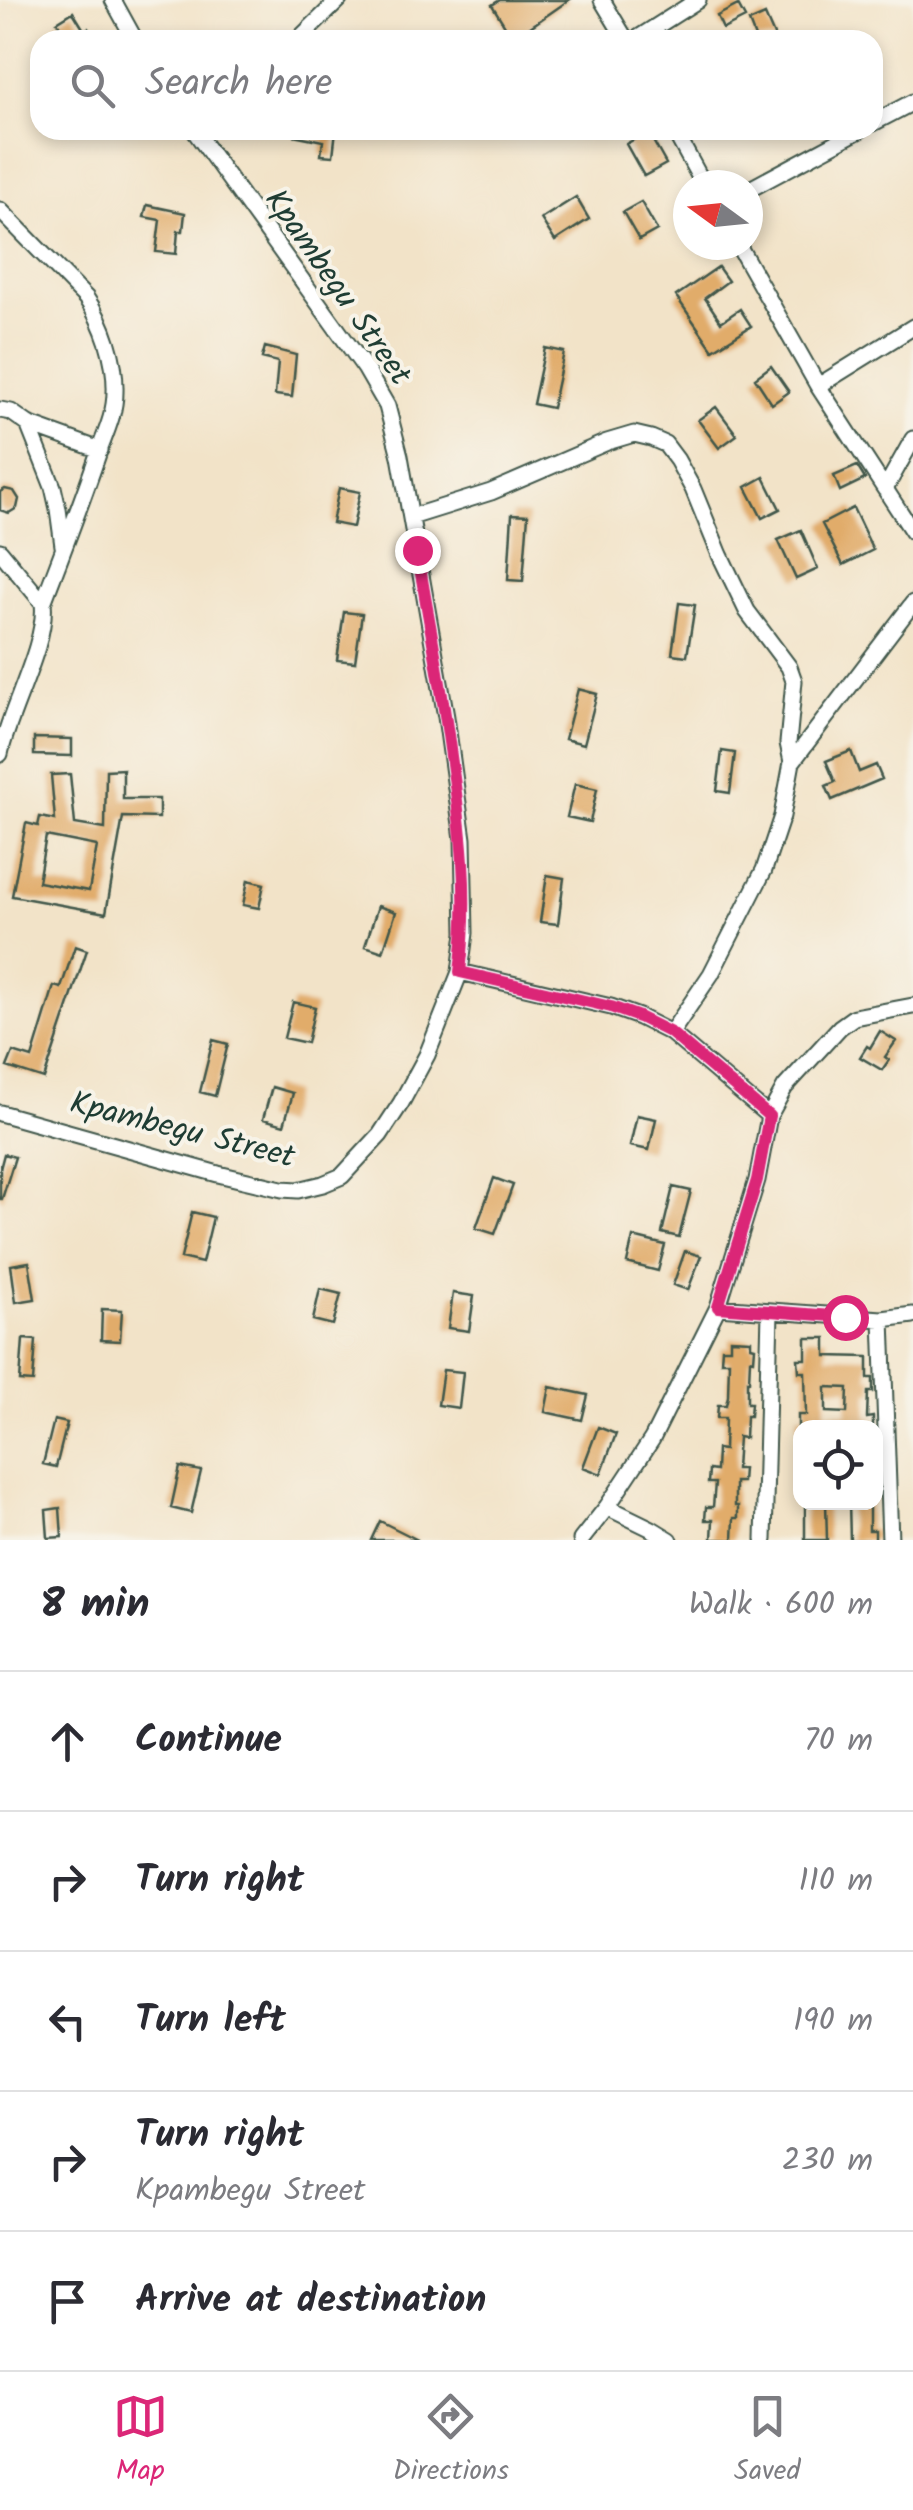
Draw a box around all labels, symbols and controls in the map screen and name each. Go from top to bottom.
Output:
search box [30,30,883,140]
text: Search here [145,55,332,115]
icon: search [65,58,120,113]
north arrow [673,170,763,260]
street label: Kpambegu Street [250,179,424,398]
route end [395,528,441,574]
street label: Kpambegu Street [64,1078,301,1184]
route start [823,1295,869,1341]
map controls [793,1420,883,1510]
button: locate [793,1420,883,1510]
text: 8 min [40,1572,150,1639]
text: Walk · 600 m [689,1580,873,1631]
text: Continue [135,1711,282,1771]
icon: ahead [40,1714,95,1769]
text: 70 m [804,1716,873,1767]
text: Turn right [135,1851,304,1911]
icon: right [40,1854,95,1909]
text: 110 m [799,1856,873,1907]
text: Turn left [135,1991,286,2051]
icon: left [40,1994,95,2049]
text: 190 m [793,1996,873,2047]
text: Turn right [135,2106,304,2166]
icon: right [40,2134,95,2189]
text: 230 m [782,2136,873,2187]
text: Kpambegu Street [135,2166,365,2217]
text: Arrive at destination [135,2271,486,2331]
icon: arrive [40,2274,95,2329]
tab: Map [113,2389,168,2494]
tab: Directions [393,2389,509,2494]
tab: Saved [734,2389,800,2494]

